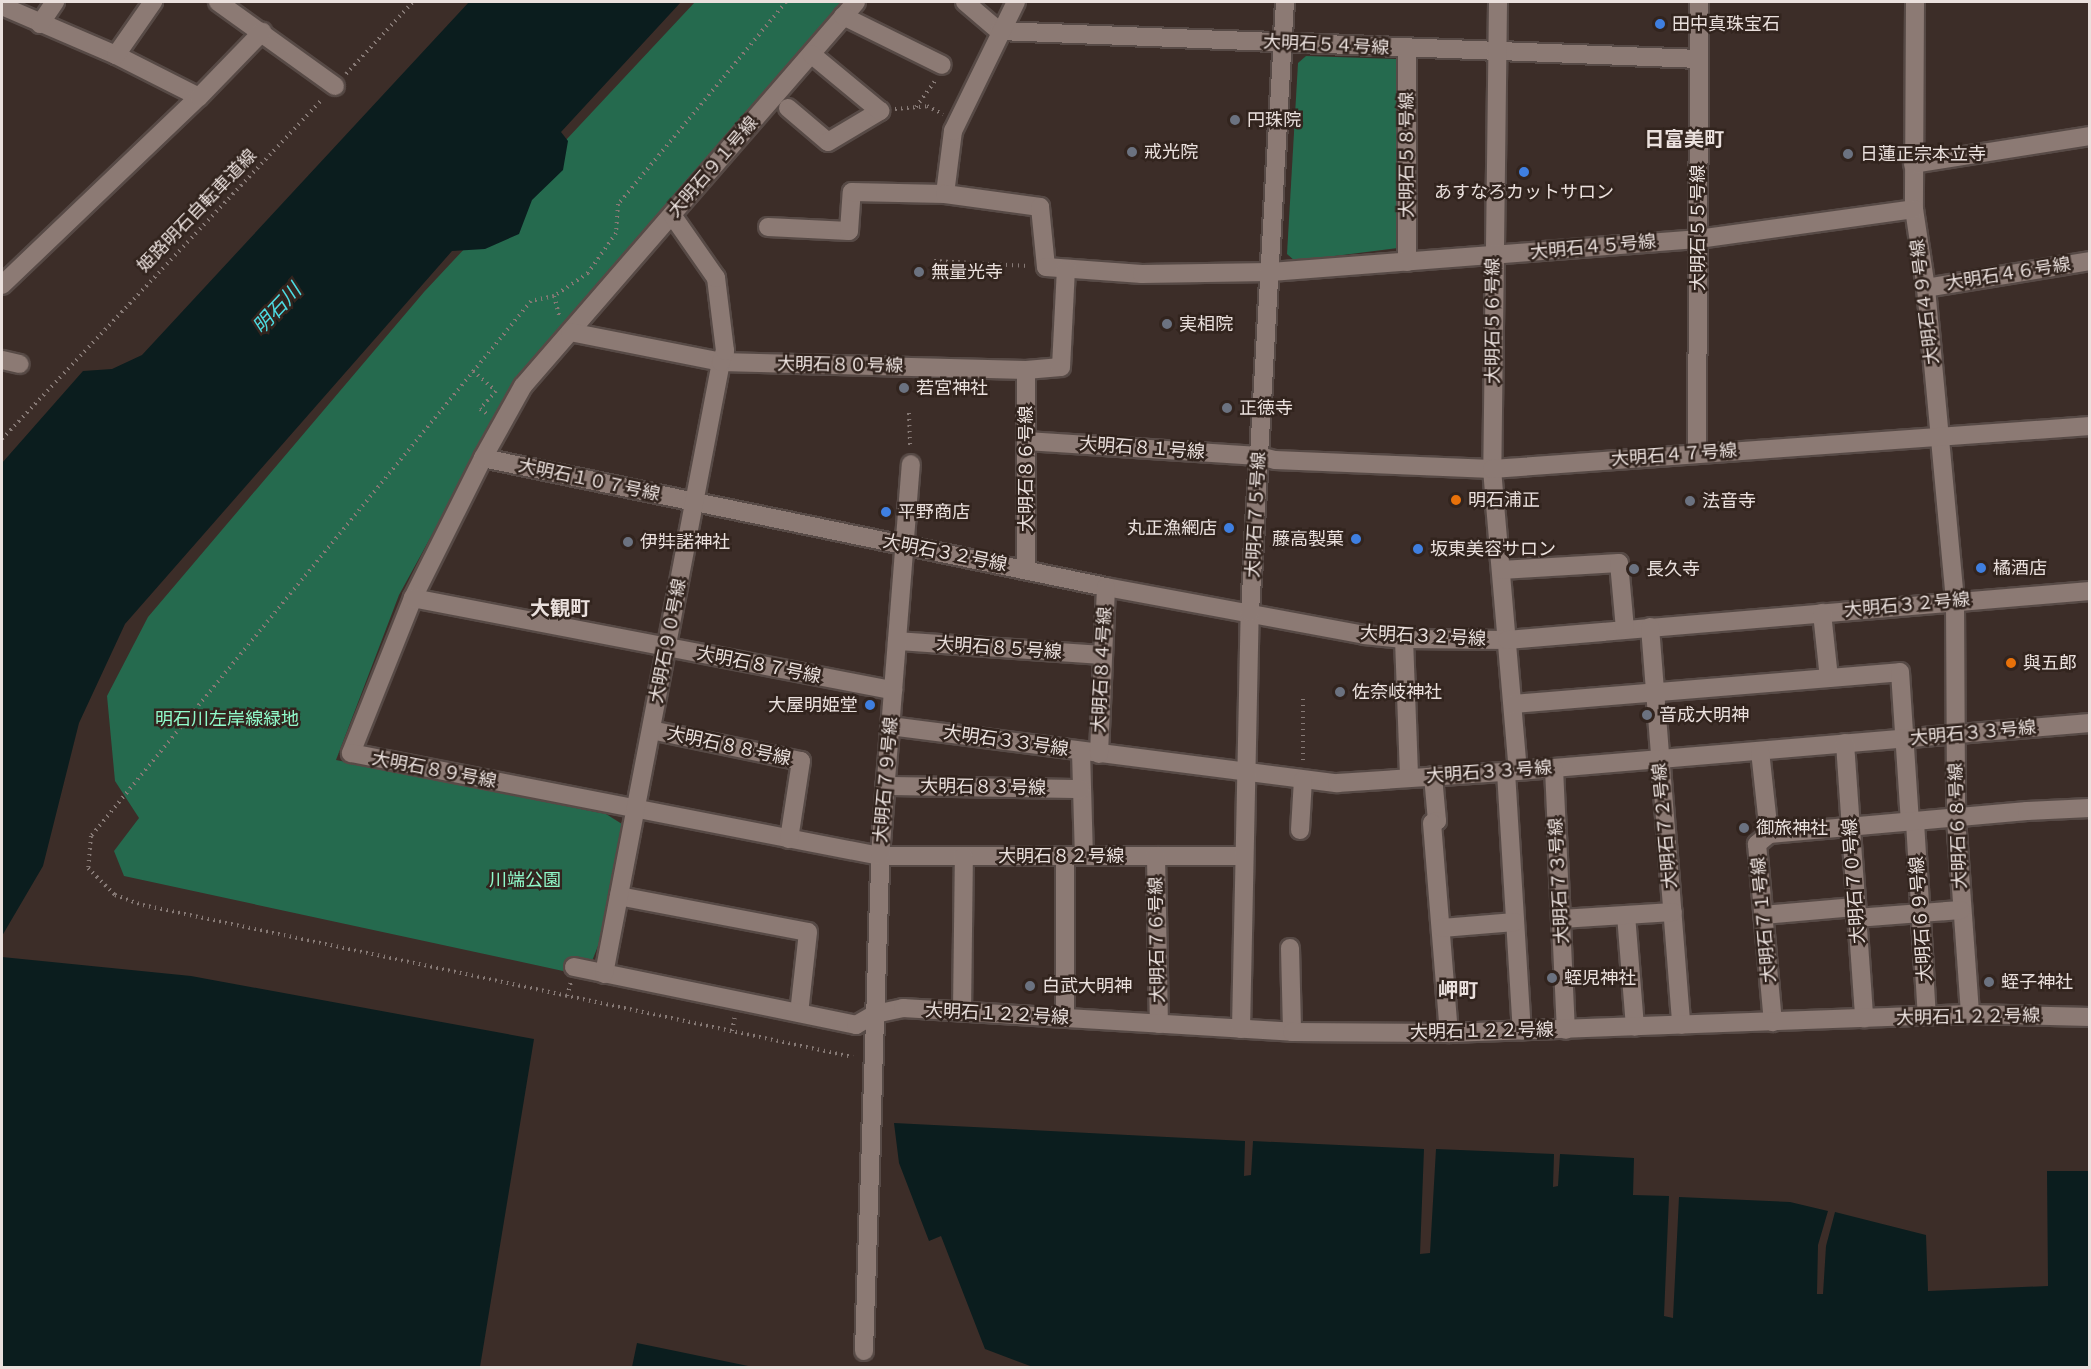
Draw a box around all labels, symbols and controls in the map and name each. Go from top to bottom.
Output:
place label: 田中真珠宝石 [1672,13,1780,35]
marker: 田中真珠宝石 [1653,17,1667,31]
street label: 大明石５４号線 [1263,31,1389,59]
street label: 大明石５８号線 [1396,92,1418,218]
place label: 円珠院 [1247,109,1301,131]
street label: 大明石９１号線 [664,112,762,222]
marker: 円珠院 [1228,113,1242,127]
district label: 日富美町 [1644,127,1724,151]
place label: 戒光院 [1144,141,1198,163]
place label: 日蓮正宗本立寺 [1860,143,1986,165]
street label: 姫路明石自転車道線 [133,145,261,277]
marker: 戒光院 [1125,145,1139,159]
marker: 日蓮正宗本立寺 [1841,147,1855,161]
marker: あすなろカットサロン [1517,165,1531,179]
street label: 大明石５５号線 [1687,165,1709,291]
place label: あすなろカットサロン [1434,181,1614,203]
street label: 大明石４５号線 [1529,231,1657,263]
street label: 大明石４９号線 [1907,238,1943,366]
street label: 大明石４６号線 [1944,253,2072,295]
street label: 大明石５６号線 [1482,258,1504,384]
place label: 無量光寺 [931,261,1003,283]
marker: 無量光寺 [912,265,926,279]
water label: 明石川 [248,279,306,339]
place label: 実相院 [1179,313,1233,335]
marker: 実相院 [1160,317,1174,331]
street label: 大明石８０号線 [777,353,903,377]
place label: 若宮神社 [916,377,988,399]
marker: 若宮神社 [897,381,911,395]
place label: 正徳寺 [1239,397,1293,419]
marker: 正徳寺 [1220,401,1234,415]
street label: 大明石８６号線 [1015,406,1037,532]
street label: 大明石８１号線 [1078,433,1206,463]
street label: 大明石４７号線 [1610,440,1738,470]
street label: 大明石７５号線 [1242,452,1270,578]
street label: 大明石１０７号線 [516,454,662,506]
place label: 明石浦正 [1468,489,1540,511]
place label: 法音寺 [1702,490,1756,512]
marker: 明石浦正 [1449,493,1463,507]
marker: 法音寺 [1683,494,1697,508]
place label: 平野商店 [898,501,970,523]
marker: 平野商店 [879,505,893,519]
place label: 丸正漁網店 [1127,517,1217,539]
marker: 丸正漁網店 [1222,521,1236,535]
place label: 藤高製菓 [1272,528,1344,550]
street label: 大明石３２号線 [881,530,1009,576]
place label: 伊弉諾神社 [640,531,730,553]
marker: 藤高製菓 [1349,532,1363,546]
marker: 伊弉諾神社 [621,535,635,549]
place label: 坂東美容サロン [1430,538,1556,560]
marker: 坂東美容サロン [1411,542,1425,556]
place label: 橘酒店 [1993,557,2047,579]
place label: 長久寺 [1646,558,1700,580]
marker: 橘酒店 [1974,561,1988,575]
marker: 長久寺 [1627,562,1641,576]
street label: 大明石９０号線 [645,577,691,705]
street label: 大明石３２号線 [1843,589,1971,621]
district label: 大観町 [530,596,590,620]
street label: 大明石８４号線 [1088,607,1116,733]
street label: 大明石３２号線 [1360,622,1486,650]
street label: 大明石８５号線 [935,633,1063,663]
street label: 大明石８７号線 [695,642,823,688]
place label: 與五郎 [2023,652,2077,674]
marker: 與五郎 [2004,656,2018,670]
place label: 佐奈岐神社 [1352,681,1442,703]
marker: 佐奈岐神社 [1333,685,1347,699]
place label: 大屋明姫堂 [768,694,858,716]
marker: 大屋明姫堂 [863,698,877,712]
place label: 音成大明神 [1659,704,1749,726]
park label: 明石川左岸線緑地 [155,708,299,730]
marker: 音成大明神 [1640,708,1654,722]
street label: 大明石７９号線 [870,716,902,844]
street label: 大明石３３号線 [1909,717,2037,749]
street label: 大明石８８号線 [665,722,793,770]
street label: 大明石３３号線 [942,722,1070,760]
street label: 大明石８９号線 [370,747,498,793]
street label: 大明石３３号線 [1425,757,1553,787]
street label: 大明石７２号線 [1649,762,1681,890]
street label: 大明石６８号線 [1945,763,1971,889]
street label: 大明石８３号線 [920,775,1046,799]
place label: 御旅神社 [1756,817,1828,839]
street label: 大明石７０号線 [1839,817,1869,945]
street label: 大明石７３号線 [1545,818,1573,944]
marker: 御旅神社 [1737,821,1751,835]
street label: 大明石８２号線 [998,845,1124,867]
street label: 大明石６９号線 [1906,855,1936,983]
street label: 大明石７１号線 [1748,856,1780,984]
park label: 川端公園 [489,869,561,891]
street label: 大明石７６号線 [1145,877,1169,1003]
place label: 蛭児神社 [1564,967,1636,989]
marker: 蛭児神社 [1545,971,1559,985]
place label: 蛭子神社 [2001,971,2073,993]
place label: 白武大明神 [1042,975,1132,997]
marker: 蛭子神社 [1982,975,1996,989]
district label: 岬町 [1438,978,1478,1002]
marker: 白武大明神 [1023,979,1037,993]
street label: 大明石１２２号線 [925,999,1069,1029]
street label: 大明石１２２号線 [1896,1005,2040,1029]
street label: 大明石１２２号線 [1410,1019,1554,1043]

